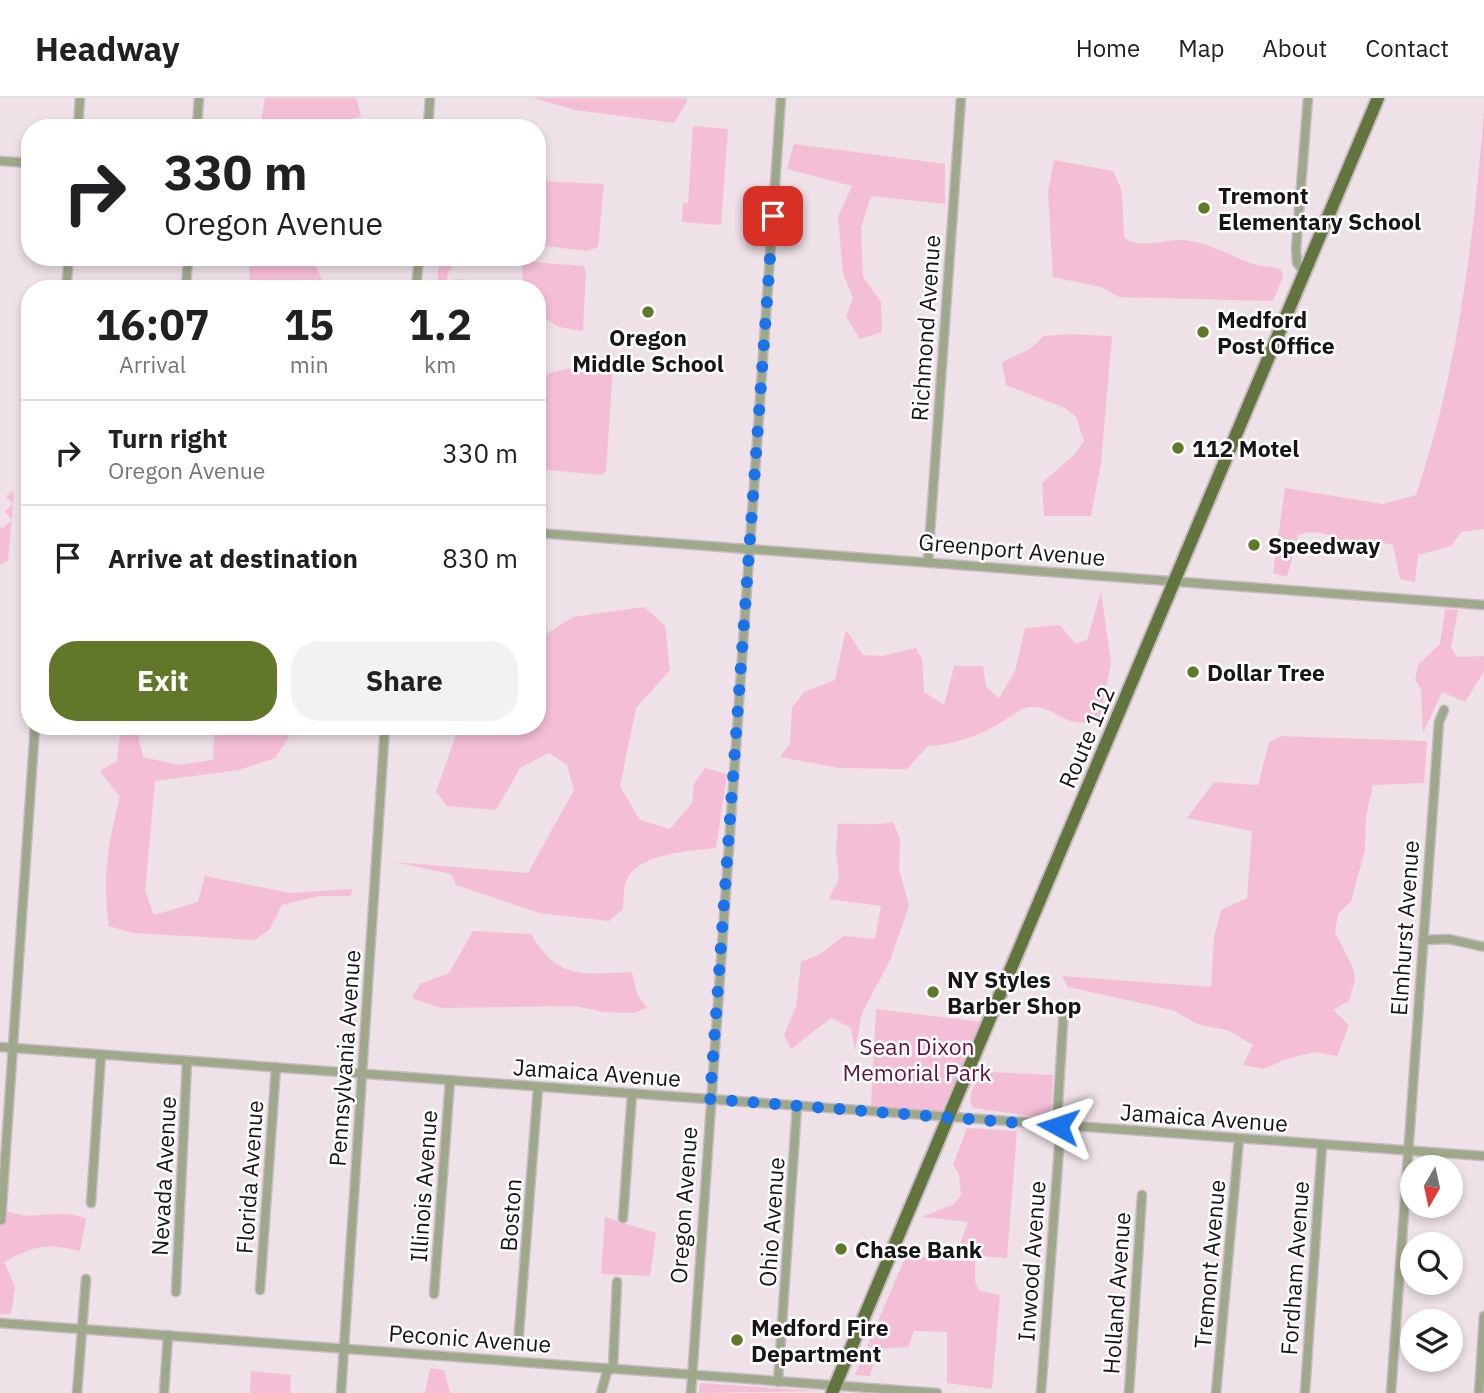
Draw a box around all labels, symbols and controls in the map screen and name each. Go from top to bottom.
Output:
text: Headway [35,27,180,70]
text: Home [1076,32,1140,64]
text: Map [1178,32,1224,64]
text: About [1262,32,1327,64]
text: Contact [1365,32,1449,64]
text: 330 m [164,140,308,203]
icon: right [49,147,140,238]
place label: Tremont Elementary School [1218,180,1421,236]
pin [743,186,803,246]
icon: arrive [754,197,792,235]
marker: Tremont Elementary School [1196,200,1212,216]
text: Oregon Avenue [164,202,383,244]
street label: Richmond Avenue [904,234,946,422]
text: 16:07 [95,297,210,352]
text: 15 [284,297,334,352]
text: 1.2 [408,297,472,352]
marker: Oregon Middle School [640,304,656,320]
place label: Medford Post Office [1217,304,1335,360]
place label: Oregon Middle School [572,322,724,378]
marker: Medford Post Office [1195,324,1211,340]
text: Arrival [119,349,186,379]
text: min [290,349,329,379]
text: km [424,349,456,379]
text: Turn right [108,421,227,455]
place label: 112 Motel [1192,433,1299,463]
icon: right [49,434,87,472]
text: 330 m [442,436,518,470]
marker: 112 Motel [1170,440,1186,456]
text: Oregon Avenue [108,455,265,485]
street label: Greenport Avenue [917,526,1107,572]
place label: Speedway [1268,530,1381,560]
marker: Speedway [1246,537,1262,553]
icon: arrive [49,539,87,577]
text: Arrive at destination [108,541,358,575]
text: 830 m [442,541,518,575]
button: Exit [49,641,277,721]
button: Share [291,641,518,721]
place label: Dollar Tree [1207,657,1325,687]
marker: Dollar Tree [1185,664,1201,680]
street label: Route 112 [1051,682,1121,792]
street label: Elmhurst Avenue [1383,839,1425,1017]
street label: Pennsylvania Avenue [321,949,367,1167]
place label: NY Styles Barber Shop [947,964,1081,1020]
marker: NY Styles Barber Shop [925,984,941,1000]
park label: Sean Dixon Memorial Park [843,1031,991,1087]
street label: Jamaica Avenue [512,1051,682,1093]
position arrow [1021,1089,1095,1163]
street label: Nevada Avenue [144,1095,182,1257]
street label: Jamaica Avenue [1119,1096,1289,1138]
street label: Florida Avenue [229,1099,269,1255]
street label: Illinois Avenue [403,1109,443,1263]
street label: Oregon Avenue [663,1125,703,1285]
north arrow [1400,1155,1463,1218]
map controls [1400,1155,1463,1372]
street label: Ohio Avenue [751,1156,791,1288]
street label: Boston [492,1178,528,1252]
street label: Tremont Avenue [1187,1178,1231,1350]
street label: Inwood Avenue [1010,1180,1052,1342]
street label: Fordham Avenue [1273,1180,1315,1356]
street label: Holland Avenue [1095,1211,1137,1375]
button: search [1400,1232,1463,1295]
place label: Chase Bank [855,1234,983,1264]
marker: Chase Bank [833,1241,849,1257]
button: layers [1400,1309,1463,1372]
place label: Medford Fire Department [751,1312,889,1368]
street label: Peconic Avenue [388,1317,552,1359]
marker: Medford Fire Department [729,1332,745,1348]

